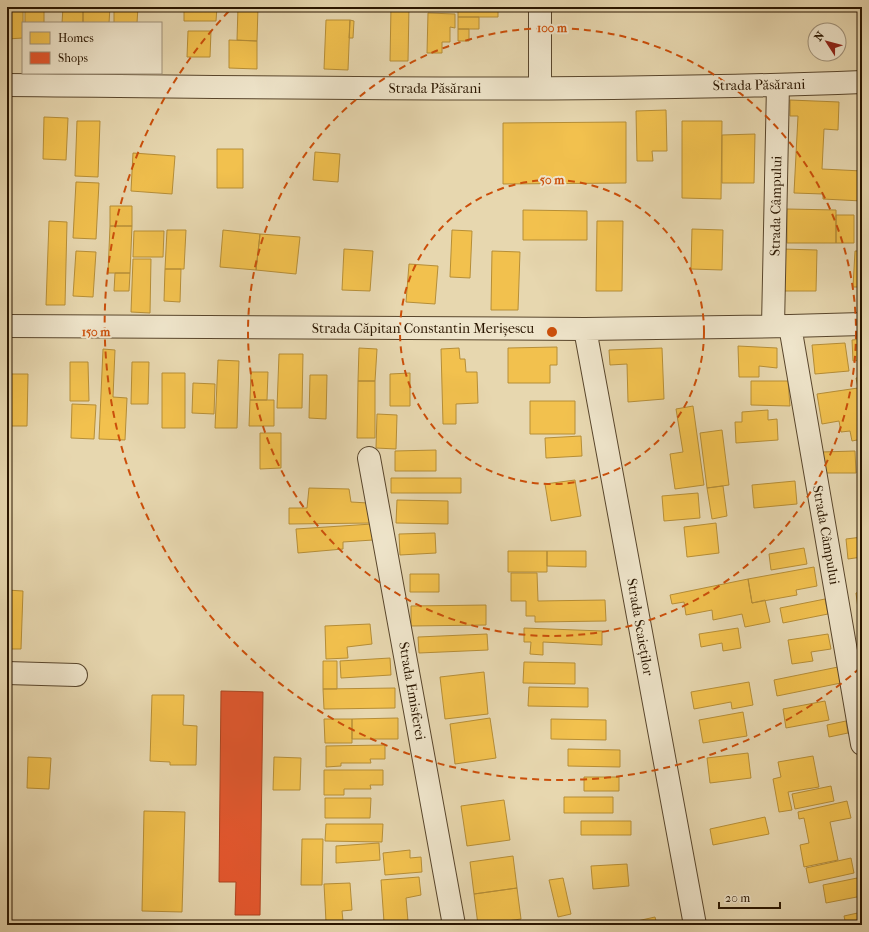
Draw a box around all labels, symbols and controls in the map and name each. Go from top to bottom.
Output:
text: 100 m [537,21,568,35]
legend [22,22,162,74]
north arrow [807,22,847,62]
text: N [812,29,827,44]
text: Homes [58,31,94,45]
text: Shops [58,51,88,65]
street label: Strada Păsărani [712,76,806,94]
street label: Strada Păsărani [389,80,481,97]
street label: Strada Câmpului [767,156,785,256]
text: 50 m [540,173,565,187]
street label: Strada Căpitan Constantin Merișescu [312,320,534,337]
text: 150 m [82,325,111,339]
centre of rings [545,325,559,339]
street label: Strada Câmpului [809,484,843,586]
street label: Strada Scaieților [623,577,657,677]
street label: Strada Emisferei [395,641,429,741]
scale bar [719,884,780,910]
text: 20 m [725,891,750,905]

